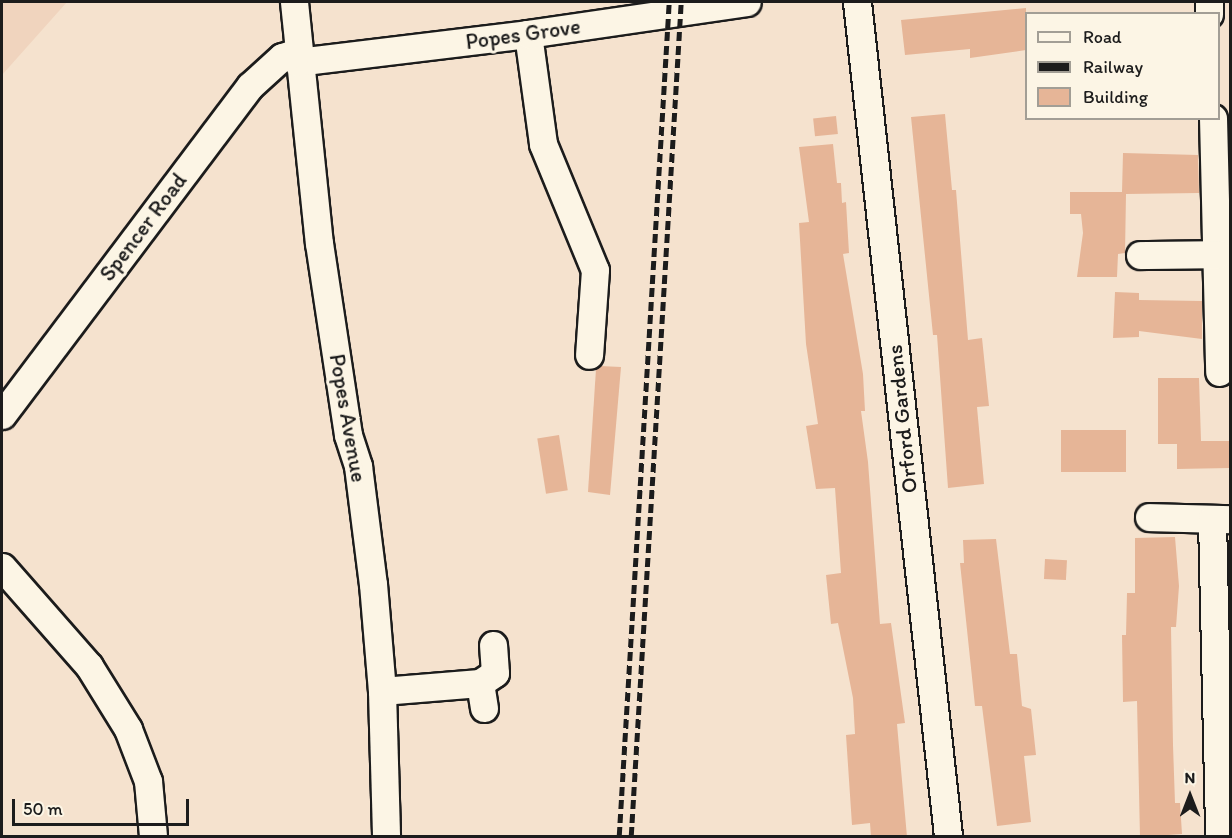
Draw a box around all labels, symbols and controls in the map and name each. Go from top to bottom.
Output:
legend [1025,12,1220,120]
street label: Popes Grove [464,13,582,55]
text: Road [1083,26,1122,48]
text: Railway [1083,56,1143,78]
text: Building [1083,86,1148,108]
street label: Spencer Road [94,168,192,286]
street label: Orford Gardens [881,343,923,495]
street label: Popes Avenue [324,352,372,484]
north arrow [1160,766,1220,826]
text: N [1185,768,1195,787]
scale bar [15,787,192,825]
text: 50 m [23,798,63,820]

